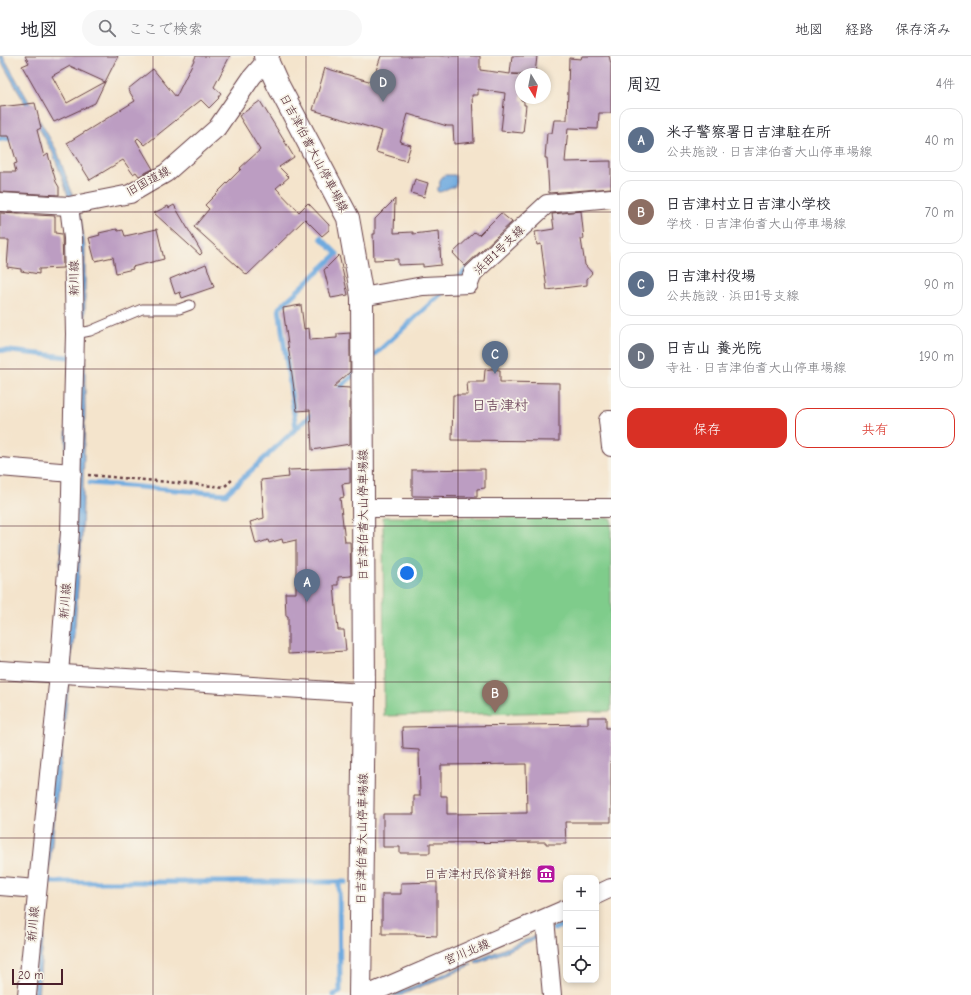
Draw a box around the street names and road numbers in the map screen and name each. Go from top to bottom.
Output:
street label: 日吉津伯耆大山停車場線 [277,91,351,215]
street label: 旧国道線 [124,163,172,199]
street label: 浜田1号支線 [471,222,527,278]
street label: 新川線 [67,260,81,296]
street label: 日吉津伯耆大山停車場線 [356,449,370,581]
street label: 新川線 [57,583,73,619]
street label: 日吉津伯耆大山停車場線 [354,773,370,905]
street label: 新川線 [24,905,42,943]
street label: 宮川北線 [442,936,492,968]

